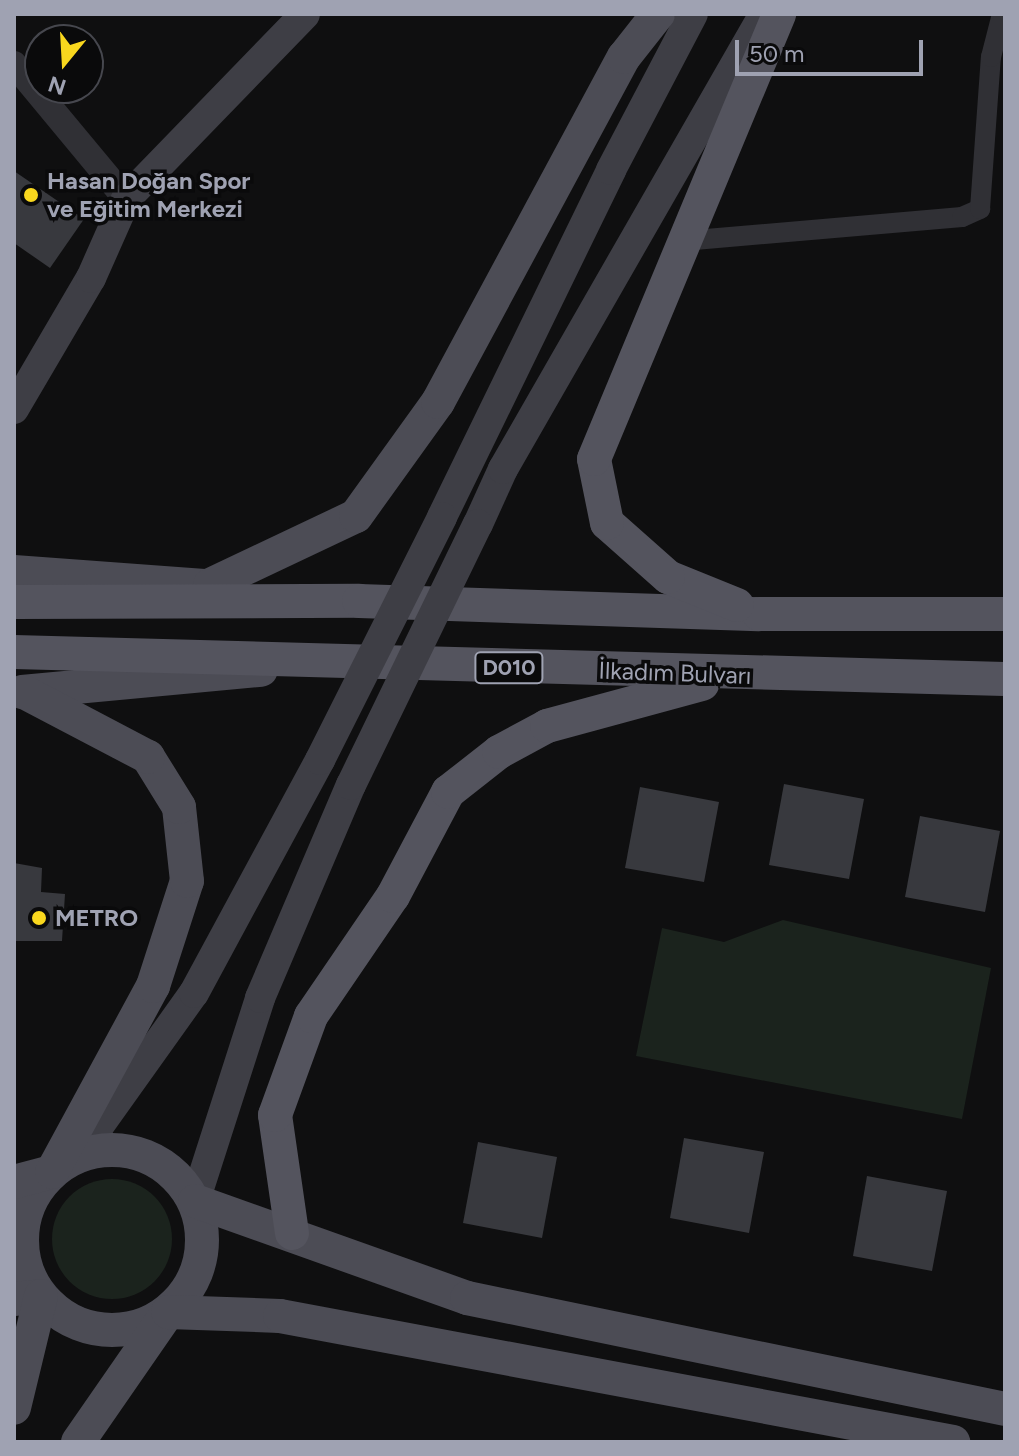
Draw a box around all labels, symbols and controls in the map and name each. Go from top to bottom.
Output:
north arrow [24,24,104,104]
scale bar [739,24,927,74]
text: 50 m [749,39,805,68]
text: N [45,70,69,101]
place label: Hasan Doğan Spor ve Eğitim Merkezi [47,167,250,223]
marker: Hasan Doğan Spor ve Eğitim Merkezi [22,186,40,204]
road number: D010 [473,650,545,686]
street label: İlkadım Bulvarı [598,656,752,690]
place label: METRO [55,904,138,932]
marker: METRO [30,909,48,927]

